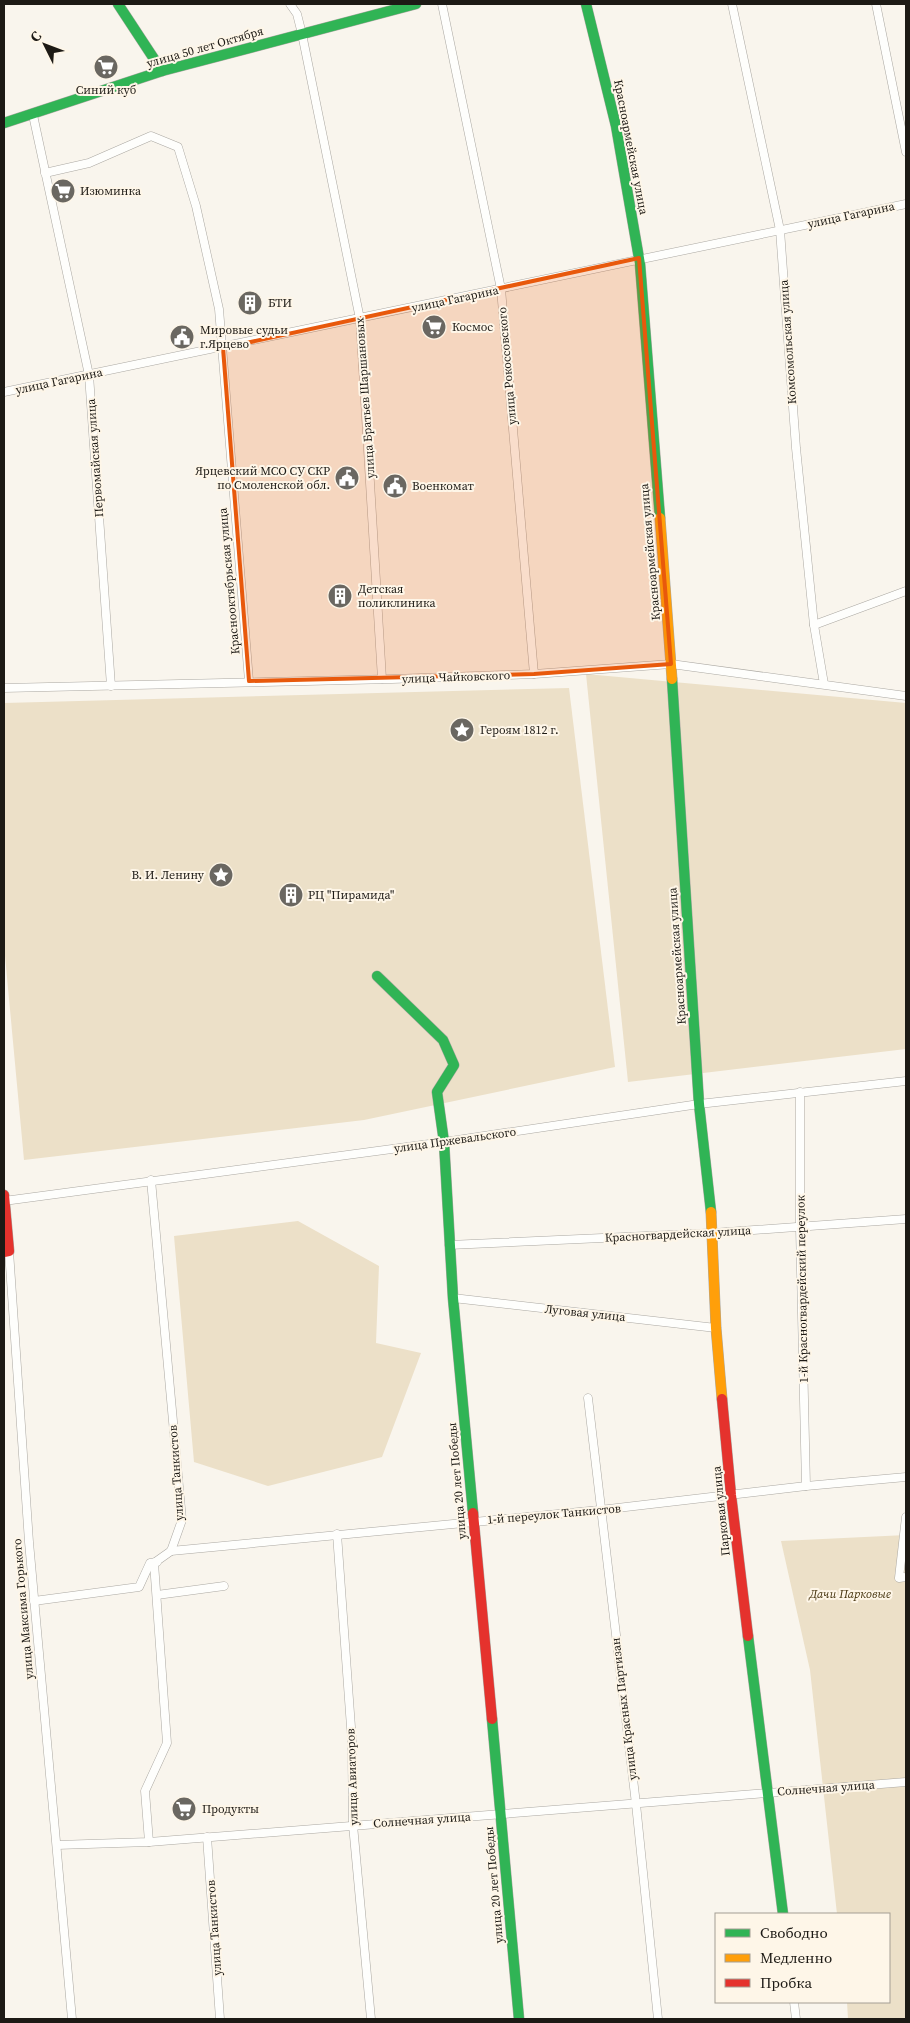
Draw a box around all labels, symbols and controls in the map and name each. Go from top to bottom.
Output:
north arrow [20,20,70,70]
street label: улица 50 лет Октября [145,23,265,71]
text: С [25,26,46,46]
supermarket icon: Синий куб [93,54,119,80]
street label: Красноармейская улица [610,78,652,217]
place label: Синий куб [76,82,136,98]
supermarket icon: Изюминка [50,178,76,204]
place label: Изюминка [80,183,142,199]
street label: улица Гагарина [806,198,897,232]
street label: Комсомольская улица [776,278,800,405]
street label: улица Гагарина [410,282,501,316]
building icon: БТИ [237,290,263,316]
place label: БТИ [268,295,292,311]
street label: улица Рокоссовского [494,306,520,426]
supermarket icon: Космос [421,314,447,340]
street label: улица Братьев Шаршановых [351,316,379,479]
place label: Космос [452,319,493,335]
place label: Мировые судьи г.Ярцево [200,322,288,352]
public building icon: Мировые судьи г.Ярцево [169,324,195,350]
street label: улица Гагарина [14,364,105,398]
street label: Первомайская улица [83,397,107,518]
place label: Ярцевский МСО СУ СКР по Смоленской обл. [195,463,330,493]
public building icon: Ярцевский МСО СУ СКР по Смоленской обл. [334,465,360,491]
public building icon: Военкомат [382,473,408,499]
place label: Военкомат [412,478,475,494]
street label: Красноармейская улица [636,482,664,621]
street label: Краснооктябрьская улица [215,506,243,655]
place label: Детская поликлиника [358,581,437,611]
building icon: Детская поликлиника [327,583,353,609]
street label: улица Чайковского [401,667,511,687]
place icon: Героям 1812 г. [449,717,475,743]
place label: Героям 1812 г. [480,722,559,738]
place icon: В. И. Ленину [208,862,234,888]
place label: В. И. Ленину [131,867,205,883]
building icon: РЦ "Пирамида" [278,882,304,908]
street label: Красноармейская улица [664,886,690,1025]
place label: РЦ "Пирамида" [308,887,394,903]
street label: улица Пржевальского [393,1123,518,1157]
street label: 1-й Красногвардейский переулок [792,1194,812,1383]
street label: Красногвардейская улица [604,1222,753,1246]
street label: Луговая улица [544,1301,627,1325]
street label: улица 20 лет Победы [444,1422,470,1540]
street label: улица Танкистов [165,1425,187,1521]
street label: Парковая улица [708,1464,734,1557]
street label: 1-й переулок Танкистов [486,1500,622,1528]
street label: улица Максима Горького [9,1537,37,1680]
park label: Дачи Парковые [808,1586,891,1602]
street label: улица Красных Партизан [607,1636,641,1781]
street label: улица Авиаторов [342,1728,362,1826]
street label: Солнечная улица [777,1777,876,1799]
supermarket icon: Продукты [171,1796,197,1822]
place label: Продукты [202,1801,259,1817]
street label: Солнечная улица [373,1809,472,1831]
street label: улица 20 лет Победы [481,1826,507,1944]
street label: улица Танкистов [203,1880,225,1976]
legend [715,1913,890,2003]
text: Свободно [760,1922,828,1943]
text: Медленно [760,1947,832,1968]
text: Пробка [760,1972,812,1993]

